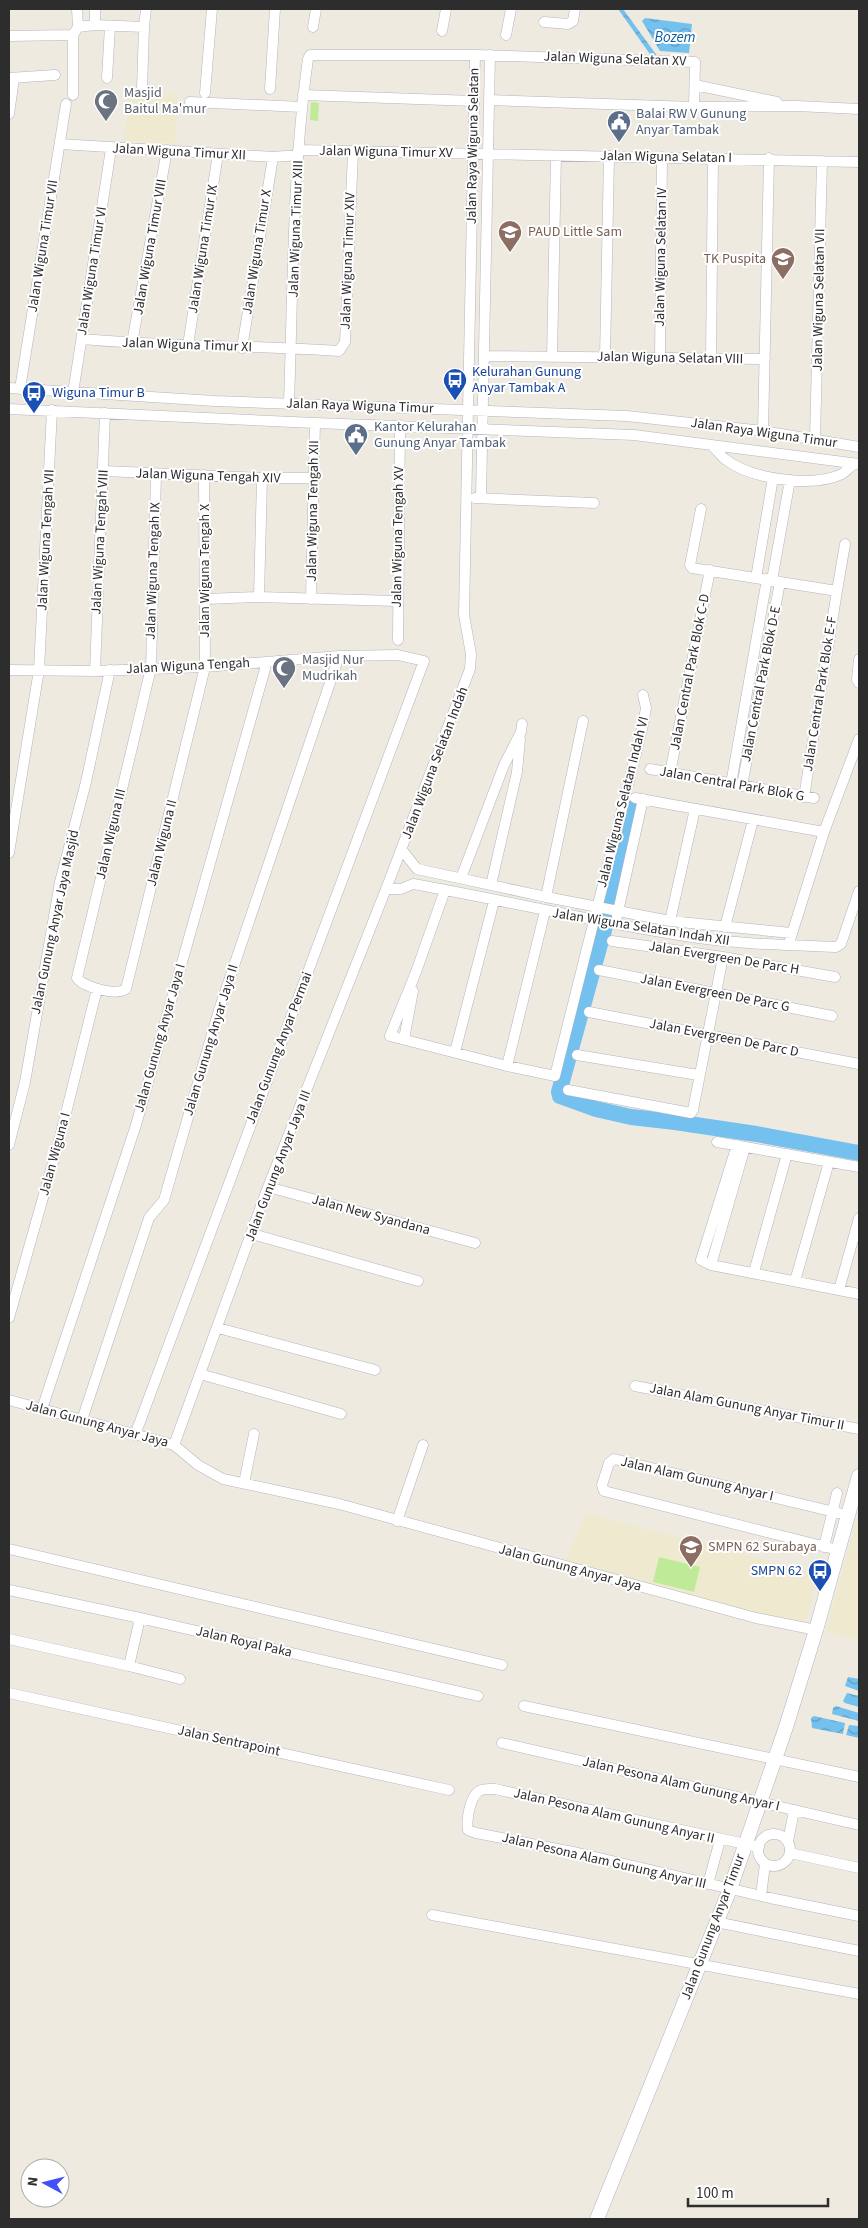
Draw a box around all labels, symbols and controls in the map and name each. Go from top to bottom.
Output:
water label: Bozem [654,27,696,48]
street label: Jalan Wiguna Selatan XV [543,47,687,72]
street label: Jalan Raya Wiguna Selatan [462,68,484,224]
place label: Masjid Baitul Ma'mur [124,83,206,119]
mosque icon: Masjid Baitul Ma'mur [93,88,119,122]
place label: Balai RW V Gunung Anyar Tambak [636,104,746,140]
public building icon: Balai RW V Gunung Anyar Tambak [606,109,632,143]
street label: Jalan Wiguna Timur XII [112,139,246,165]
street label: Jalan Wiguna Timur XV [319,141,454,163]
street label: Jalan Wiguna Selatan I [600,146,732,168]
street label: Jalan Wiguna Timur XIII [284,160,308,298]
street label: Jalan Wiguna Timur VII [23,178,63,314]
street label: Jalan Wiguna Timur VIII [128,178,172,316]
street label: Jalan Wiguna Timur IX [183,183,223,315]
street label: Jalan Wiguna Selatan IV [650,186,672,327]
street label: Jalan Wiguna Timur X [237,188,277,316]
street label: Jalan Wiguna Timur XIV [336,191,360,330]
street label: Jalan Wiguna Timur VI [72,205,112,337]
school or university icon: PAUD Little Sam [497,219,523,253]
place label: PAUD Little Sam [528,222,622,242]
street label: Jalan Wiguna Selatan VII [808,228,830,372]
school or university icon: TK Puspita [770,246,796,280]
place label: TK Puspita [703,249,766,269]
street label: Jalan Wiguna Timur XI [122,333,252,357]
street label: Jalan Wiguna Selatan VIII [597,347,743,369]
place label: Kelurahan Gunung Anyar Tambak A [472,362,581,398]
bus stop icon: Kelurahan Gunung Anyar Tambak A [442,367,468,401]
bus stop icon: Wiguna Timur B [21,380,47,414]
place label: Wiguna Timur B [52,383,145,403]
street label: Jalan Raya Wiguna Timur [286,393,434,419]
street label: Jalan Raya Wiguna Timur [690,413,839,453]
place label: Kantor Kelurahan Gunung Anyar Tambak [374,417,506,453]
public building icon: Kantor Kelurahan Gunung Anyar Tambak [343,422,369,456]
street label: Jalan Wiguna Tengah XII [302,440,324,582]
street label: Jalan Wiguna Tengah XIV [135,463,282,489]
street label: Jalan Wiguna Tengah XV [387,465,409,608]
street label: Jalan Wiguna Tengah VII [32,469,60,611]
street label: Jalan Wiguna Tengah VIII [86,469,114,615]
street label: Jalan Wiguna Tengah IX [141,502,165,640]
street label: Jalan Wiguna Tengah X [195,504,215,638]
street label: Jalan Central Park Blok C-D [665,592,715,752]
street label: Jalan Central Park Blok D-E [736,604,786,764]
street label: Jalan Central Park Blok E-F [798,615,842,773]
place label: Masjid Nur Mudrikah [302,650,364,686]
street label: Jalan Wiguna Tengah [125,653,251,679]
mosque icon: Masjid Nur Mudrikah [271,655,297,689]
street label: Jalan Wiguna Selatan Indah [397,684,473,842]
street label: Jalan Wiguna Selatan Indah VI [592,714,654,890]
street label: Jalan Central Park Blok G [658,761,806,807]
street label: Jalan Wiguna III [91,787,131,881]
street label: Jalan Wiguna II [142,797,182,889]
street label: Jalan Gunung Anyar Jaya Masjid [26,828,84,1016]
street label: Jalan Wiguna Selatan Indah XII [551,903,731,951]
street label: Jalan Evergreen De Parc H [647,936,801,980]
street label: Jalan Gunung Anyar Jaya I [129,961,191,1115]
street label: Jalan Gunung Anyar Jaya II [178,962,244,1118]
street label: Jalan Gunung Anyar Permai [241,969,317,1127]
street label: Jalan Evergreen De Parc G [639,969,791,1017]
street label: Jalan Evergreen De Parc D [648,1014,800,1062]
street label: Jalan Gunung Anyar Jaya III [240,1087,316,1245]
street label: Jalan Wiguna I [34,1110,76,1198]
street label: Jalan New Syandana [310,1190,432,1240]
street label: Jalan Alam Gunung Anyar Timur II [648,1378,846,1436]
street label: Jalan Gunung Anyar Jaya [23,1395,171,1453]
street label: Jalan Alam Gunung Anyar I [619,1452,775,1506]
school or university icon: SMPN 62 Surabaya [678,1534,704,1568]
place label: SMPN 62 Surabaya [708,1537,817,1557]
street label: Jalan Gunung Anyar Jaya [496,1539,644,1597]
bus stop icon: SMPN 62 [807,1558,833,1592]
place label: SMPN 62 [751,1561,802,1581]
street label: Jalan Royal Paka [194,1621,294,1663]
street label: Jalan Sentrapoint [176,1720,282,1762]
street label: Jalan Pesona Alam Gunung Anyar I [580,1752,782,1816]
street label: Jalan Pesona Alam Gunung Anyar II [512,1783,716,1849]
street label: Jalan Pesona Alam Gunung Anyar III [500,1828,708,1894]
street label: Jalan Gunung Anyar Timur [676,1851,750,2003]
north arrow [20,2158,70,2208]
text: N [23,2176,44,2187]
scale bar [688,2176,828,2208]
text: 100 m [696,2183,734,2204]

